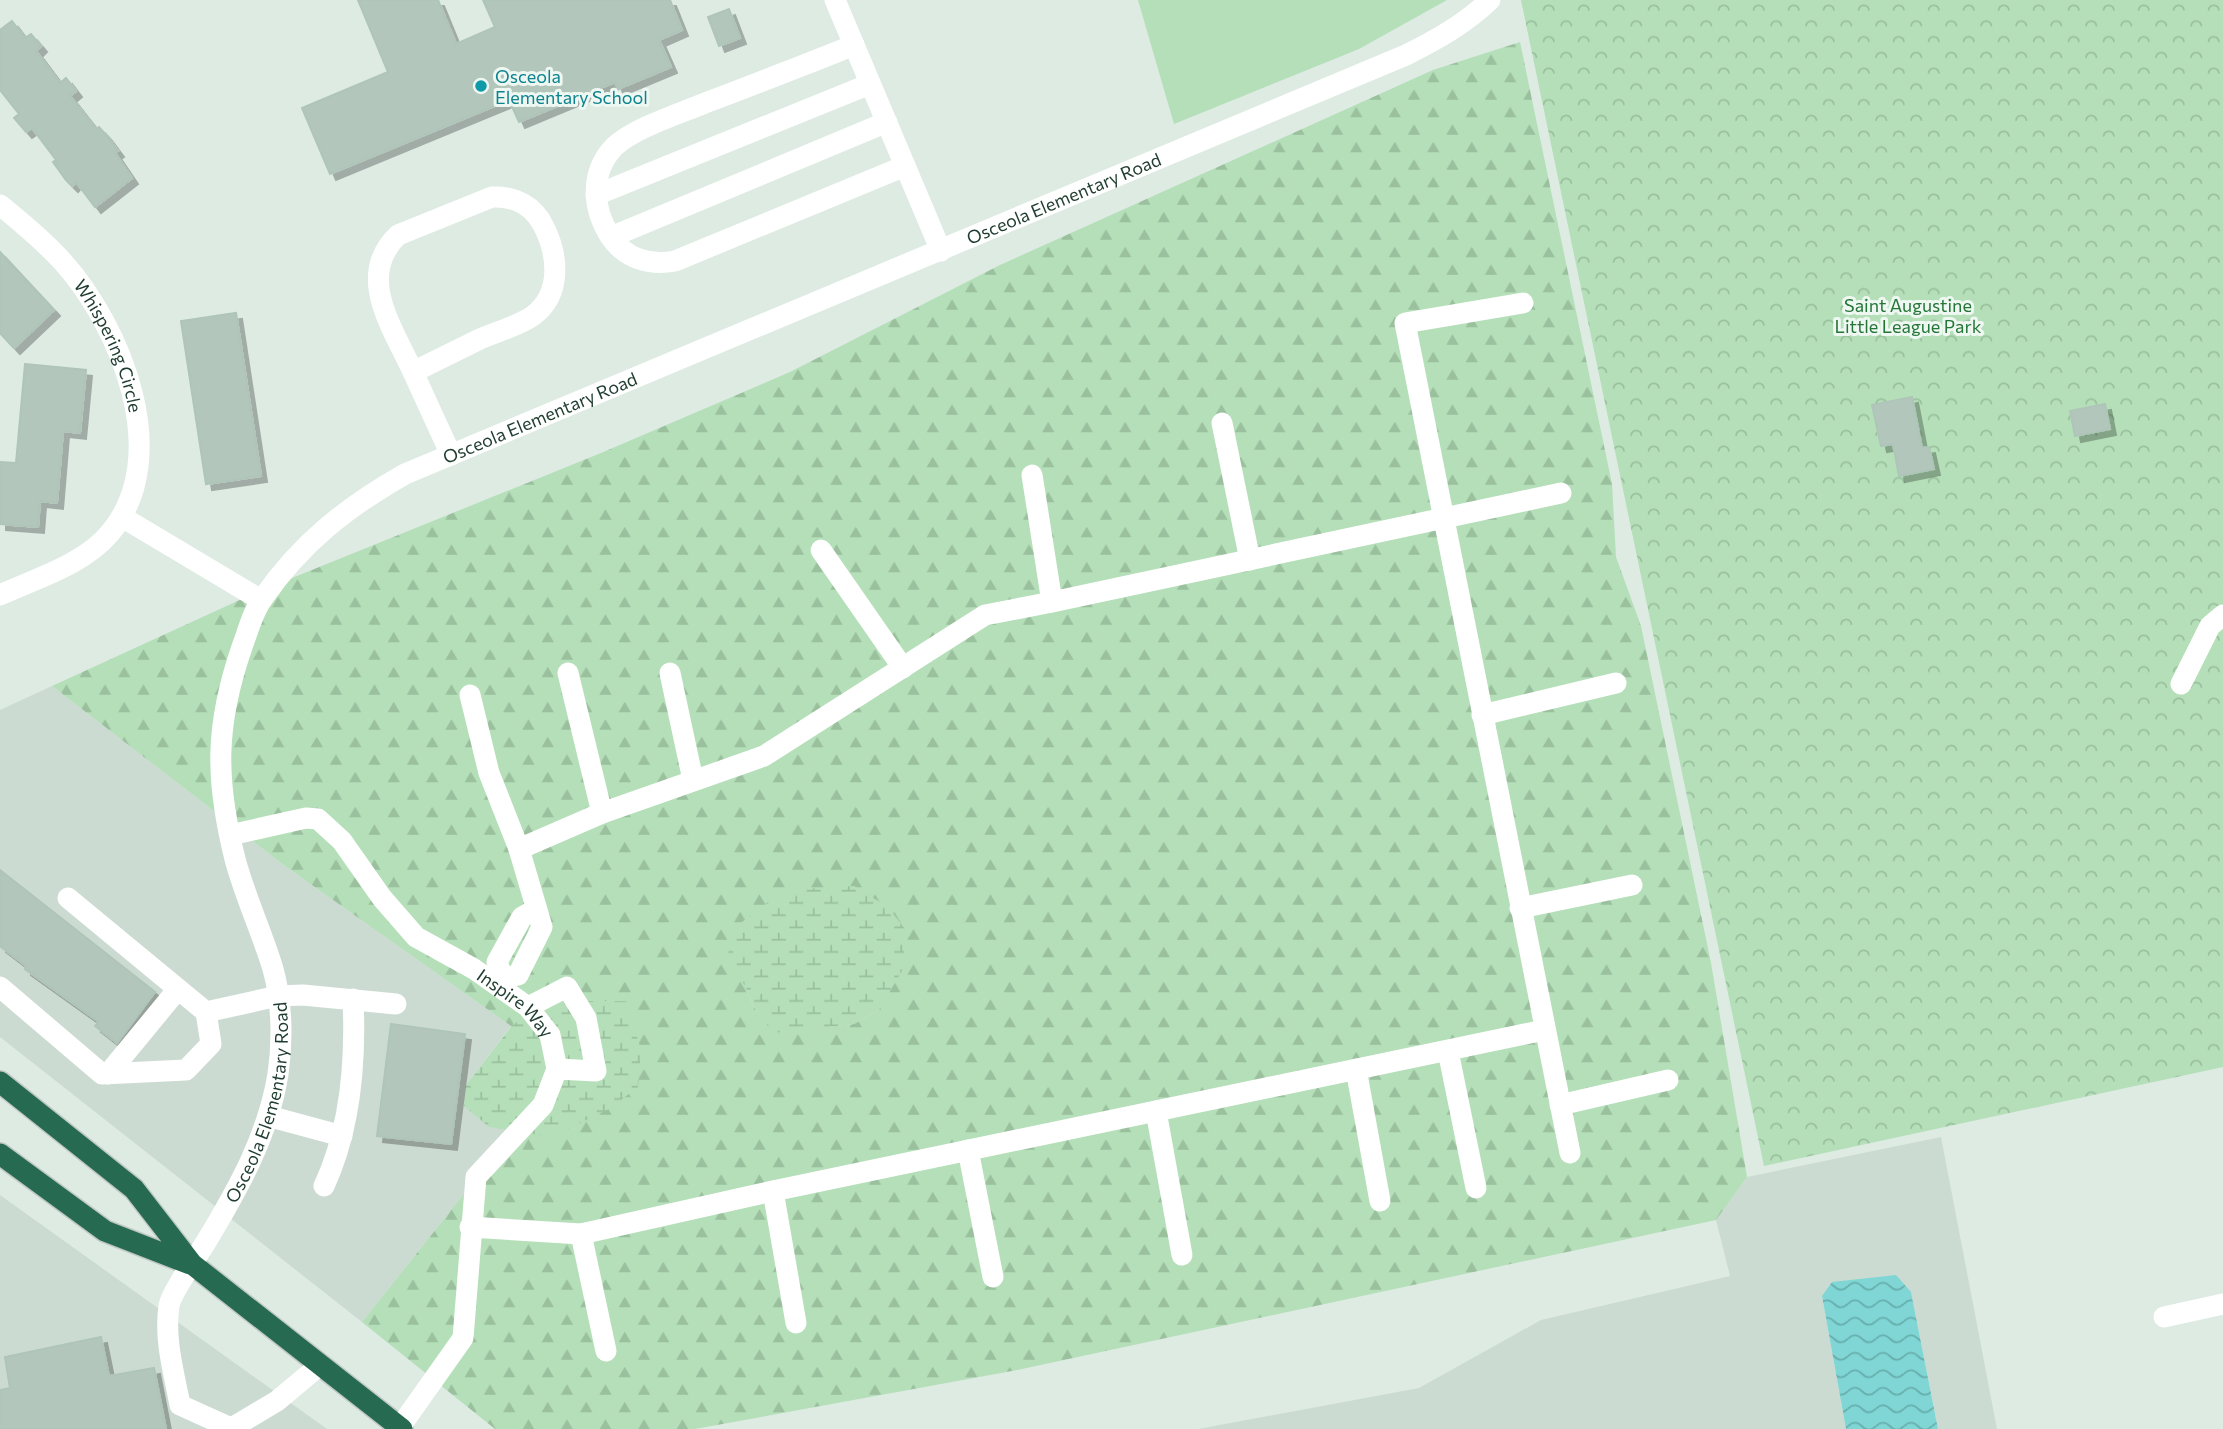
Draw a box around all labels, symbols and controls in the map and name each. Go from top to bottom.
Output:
place label: Osceola Elementary School [495,65,648,108]
marker: Osceola Elementary School [473,78,489,94]
street label: Osceola Elementary Road [963,148,1164,249]
street label: Whispering Circle [70,275,147,414]
park label: Saint Augustine Little League Park [1835,294,1982,337]
street label: Osceola Elementary Road [439,367,640,468]
street label: Inspire Way [473,964,558,1041]
street label: Osceola Elementary Road [220,1001,292,1206]

